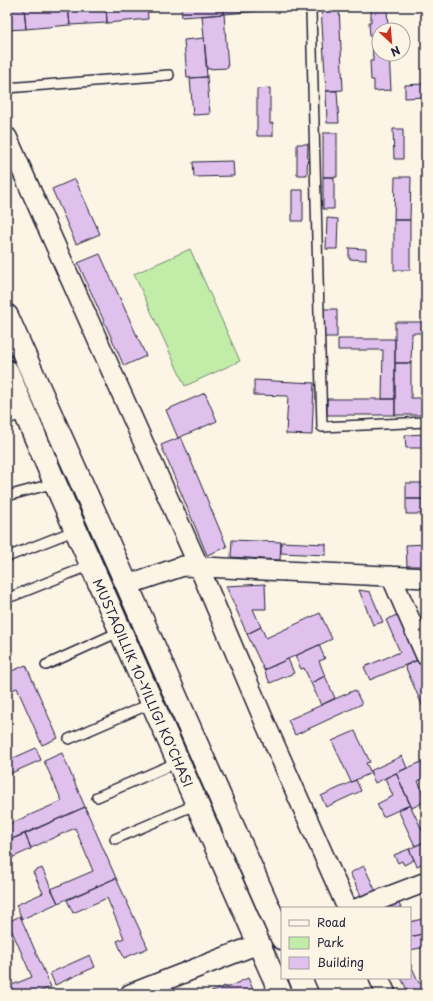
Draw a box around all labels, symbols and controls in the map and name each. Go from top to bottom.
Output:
north arrow [371,22,411,62]
text: N [388,42,403,61]
street label: MUSTAQILLIK 10-YILLIGI KO'CHASI [89,575,198,790]
legend [281,907,411,979]
text: Road [317,913,346,931]
text: Park [317,933,344,951]
text: Building [317,953,364,971]

